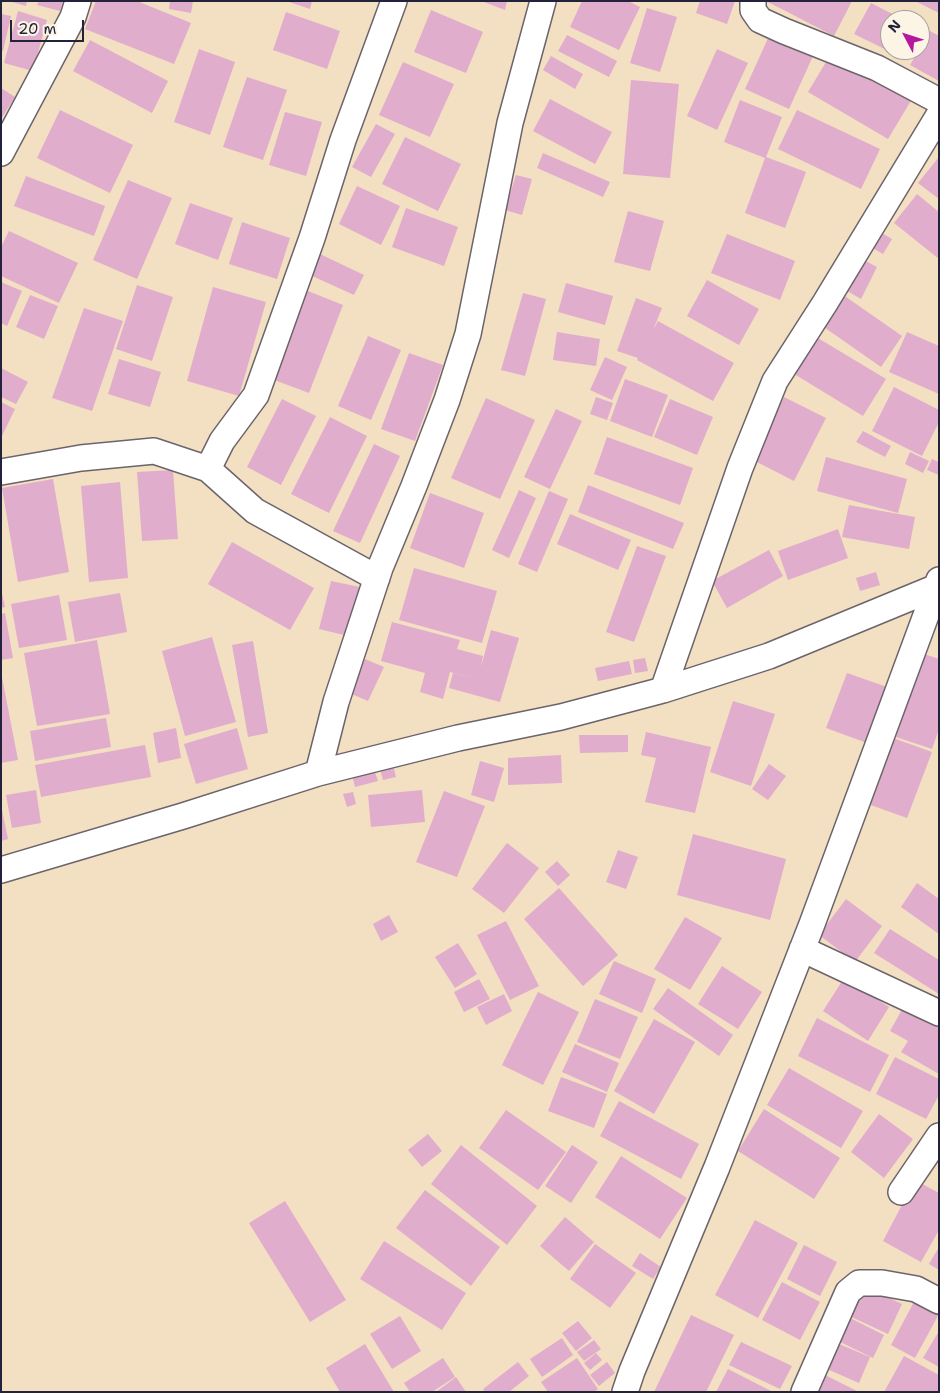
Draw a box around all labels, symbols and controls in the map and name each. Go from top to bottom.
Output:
scale bar [12,10,86,42]
north arrow [880,10,930,60]
text: N [884,16,905,36]
text: 20 m [18,19,57,39]

